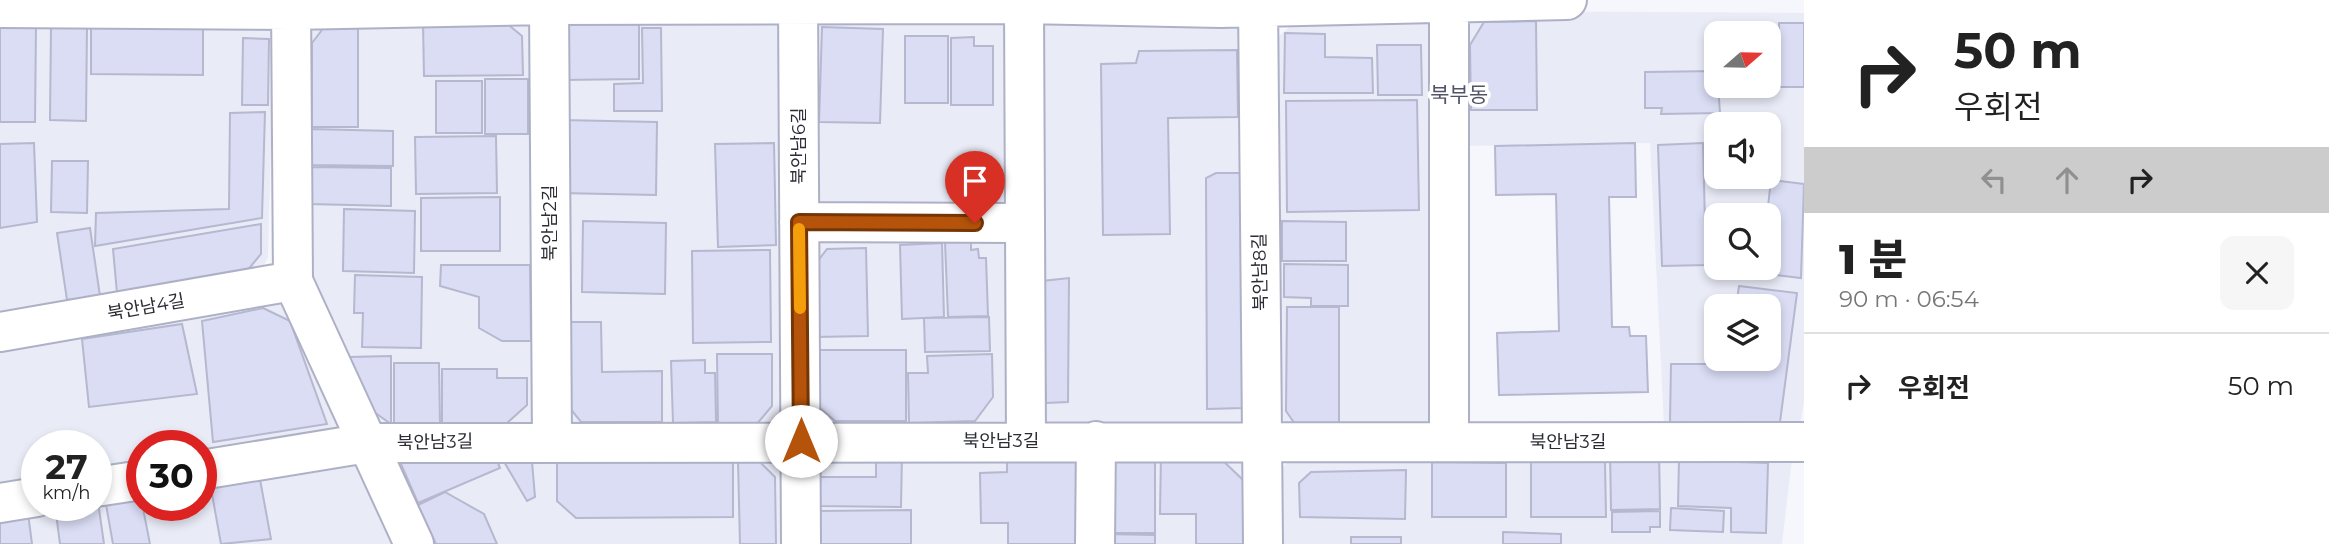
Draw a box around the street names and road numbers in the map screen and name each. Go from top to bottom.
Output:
street label: 북안남6길 [788,107,810,185]
street label: 북안남2길 [539,185,561,261]
street label: 북안남8길 [1248,233,1272,311]
street label: 북안남4길 [106,289,186,325]
street label: 북안남3길 [397,430,473,454]
street label: 북안남3길 [963,430,1039,452]
street label: 북안남3길 [1530,431,1606,453]

